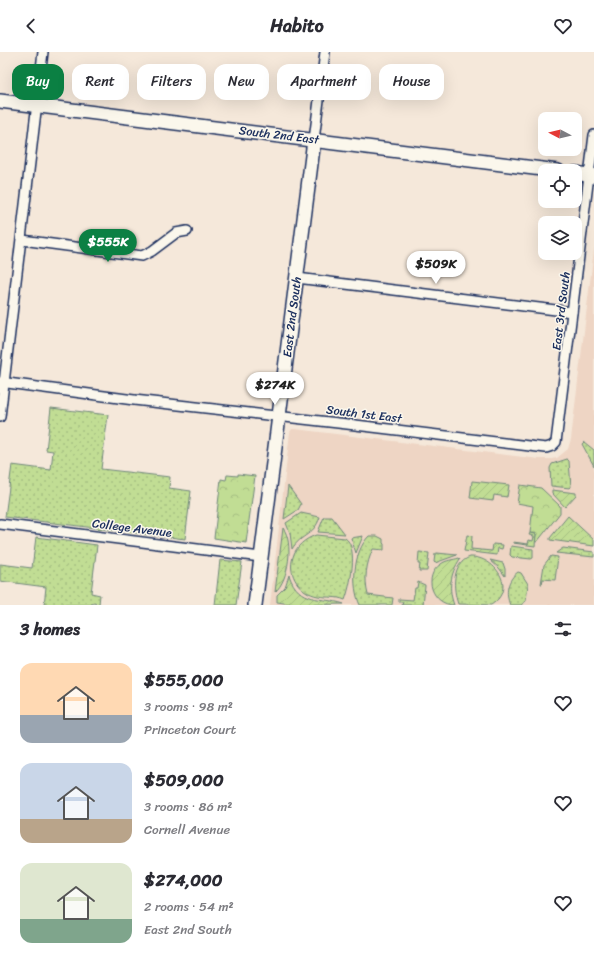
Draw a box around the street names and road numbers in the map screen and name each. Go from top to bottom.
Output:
street label: South 2nd East [238,119,322,151]
street label: East 3rd South [545,270,577,352]
street label: East 2nd South [276,275,308,359]
street label: South 1st East [325,398,404,430]
street label: College Avenue [91,512,173,544]

